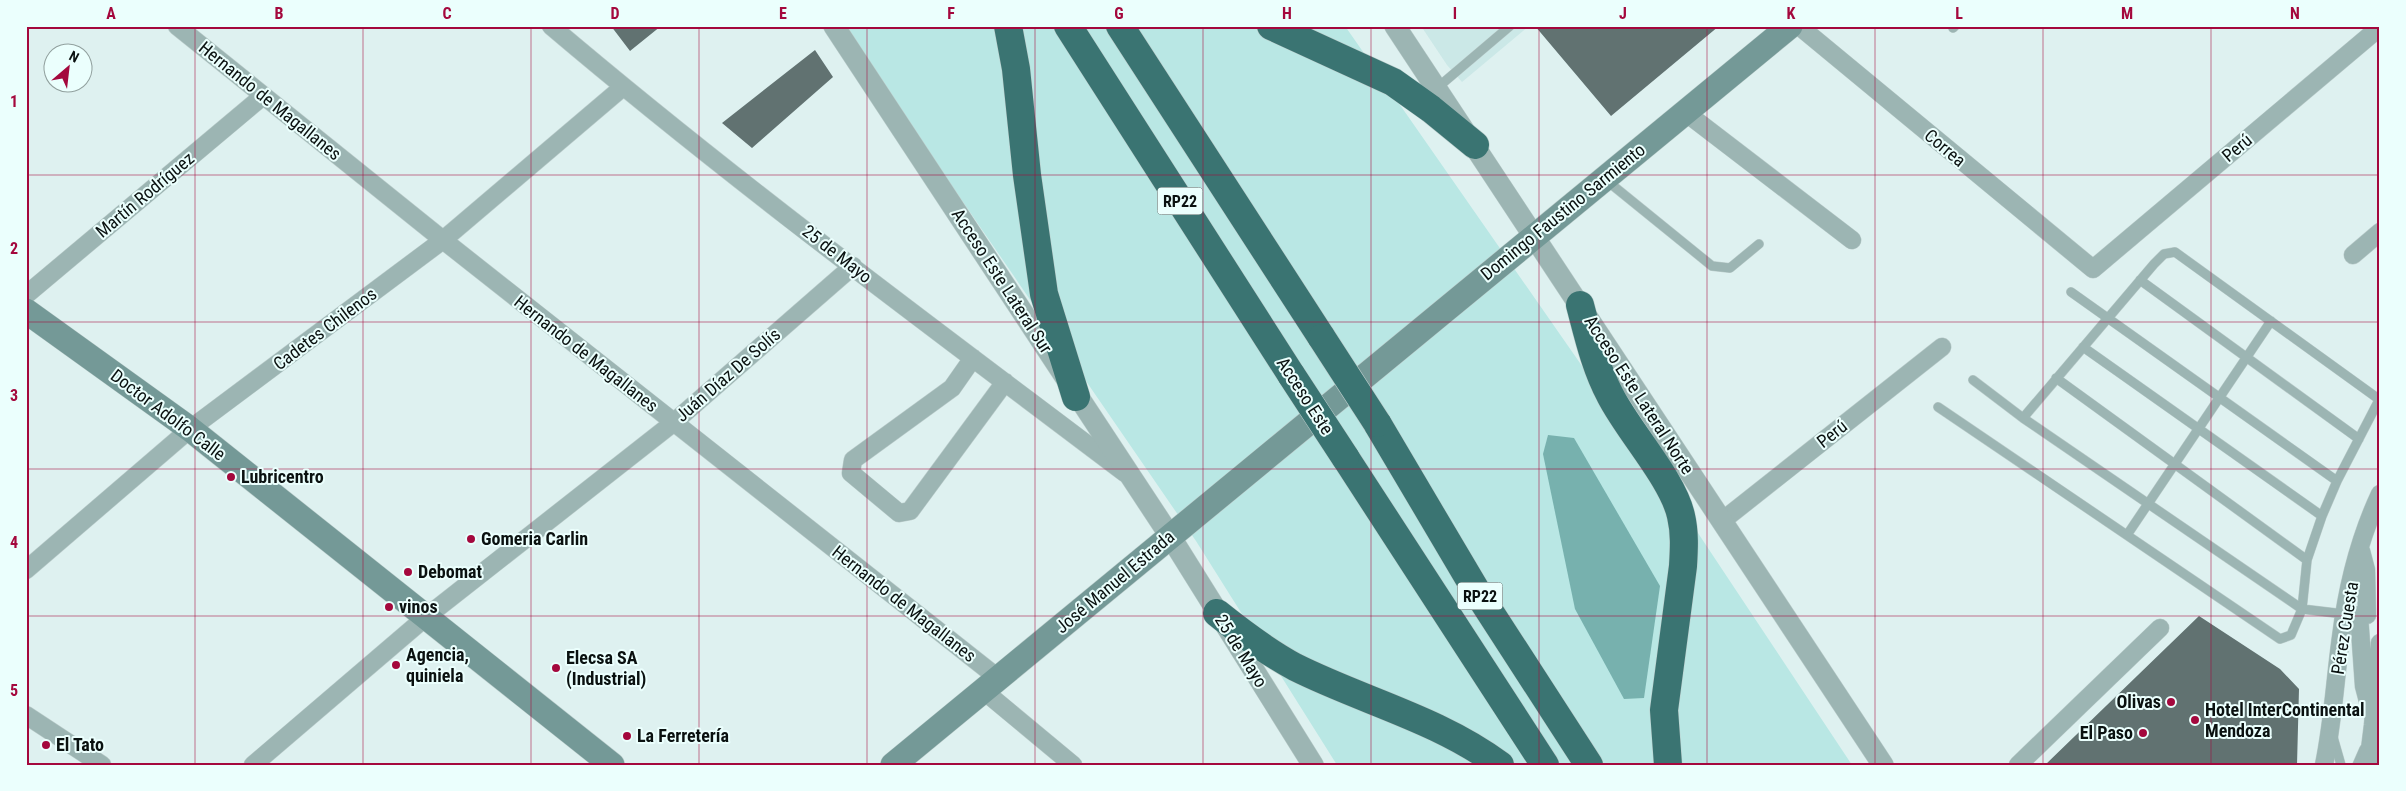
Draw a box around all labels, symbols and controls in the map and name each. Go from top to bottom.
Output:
text: A [106,4,116,23]
text: B [275,4,284,23]
text: C [442,4,452,23]
text: D [610,4,620,23]
text: E [779,4,787,23]
text: F [947,4,955,23]
text: G [1114,4,1124,23]
text: H [1282,4,1292,23]
text: I [1453,4,1457,23]
text: J [1619,4,1627,23]
text: K [1787,4,1796,23]
text: L [1955,4,1963,23]
text: M [2121,4,2133,23]
text: N [2290,4,2300,23]
street label: Hernando de Magallanes [195,37,346,164]
north arrow [42,42,92,92]
text: N [67,47,82,66]
text: 1 [10,92,18,111]
street label: Correa [1921,124,1970,171]
street label: Perú [2217,129,2256,166]
street label: Domingo Faustino Sarmiento [1476,139,1649,284]
street label: Martín Rodríguez [91,147,198,242]
road number: RP22 [1158,188,1202,215]
street label: Acceso Este Lateral Sur [948,204,1057,357]
street label: 25 de Mayo [799,220,876,287]
text: 2 [10,239,18,258]
street label: Cadetes Chilenos [269,283,380,374]
street label: Hernando de Magallanes [510,291,662,416]
street label: Acceso Este Lateral Norte [1580,312,1699,478]
street label: Juán Díaz De Solís [671,323,784,426]
street label: Acceso Este [1273,353,1338,438]
street label: Doctor Adolfo Calle [107,365,230,465]
text: 3 [10,386,18,405]
street label: Perú [1812,415,1851,452]
place label: Lubricentro [241,466,324,487]
marker: Lubricentro [225,471,237,483]
street label: José Manuel Estrada [1051,526,1178,637]
place label: Gomeria Carlin [481,528,588,549]
text: 4 [10,533,18,552]
marker: Gomeria Carlin [465,533,477,545]
street label: Hernando de Magallanes [828,541,980,666]
place label: Debomat [418,561,482,582]
marker: Debomat [402,566,414,578]
street label: Pérez Cuesta [2327,580,2362,676]
road number: RP22 [1458,582,1502,610]
place label: vinos [399,596,438,617]
marker: vinos [383,601,395,613]
street label: 25 de Mayo [1211,610,1272,691]
place label: Agencia, quiniela [406,644,469,686]
place label: Elecsa SA (Industrial) [566,647,646,690]
marker: Agencia, quiniela [390,659,402,671]
marker: Elecsa SA (Industrial) [550,662,562,674]
text: 5 [10,681,18,700]
place label: Olivas [2116,691,2161,712]
marker: Olivas [2165,696,2177,708]
place label: Hotel InterContinental Mendoza [2205,699,2365,741]
marker: Hotel InterContinental Mendoza [2189,714,2201,726]
place label: El Paso [2080,722,2133,743]
place label: La Ferretería [637,725,729,746]
marker: El Paso [2137,727,2149,739]
marker: La Ferretería [621,730,633,742]
place label: El Tato [56,734,104,755]
marker: El Tato [40,739,52,751]

